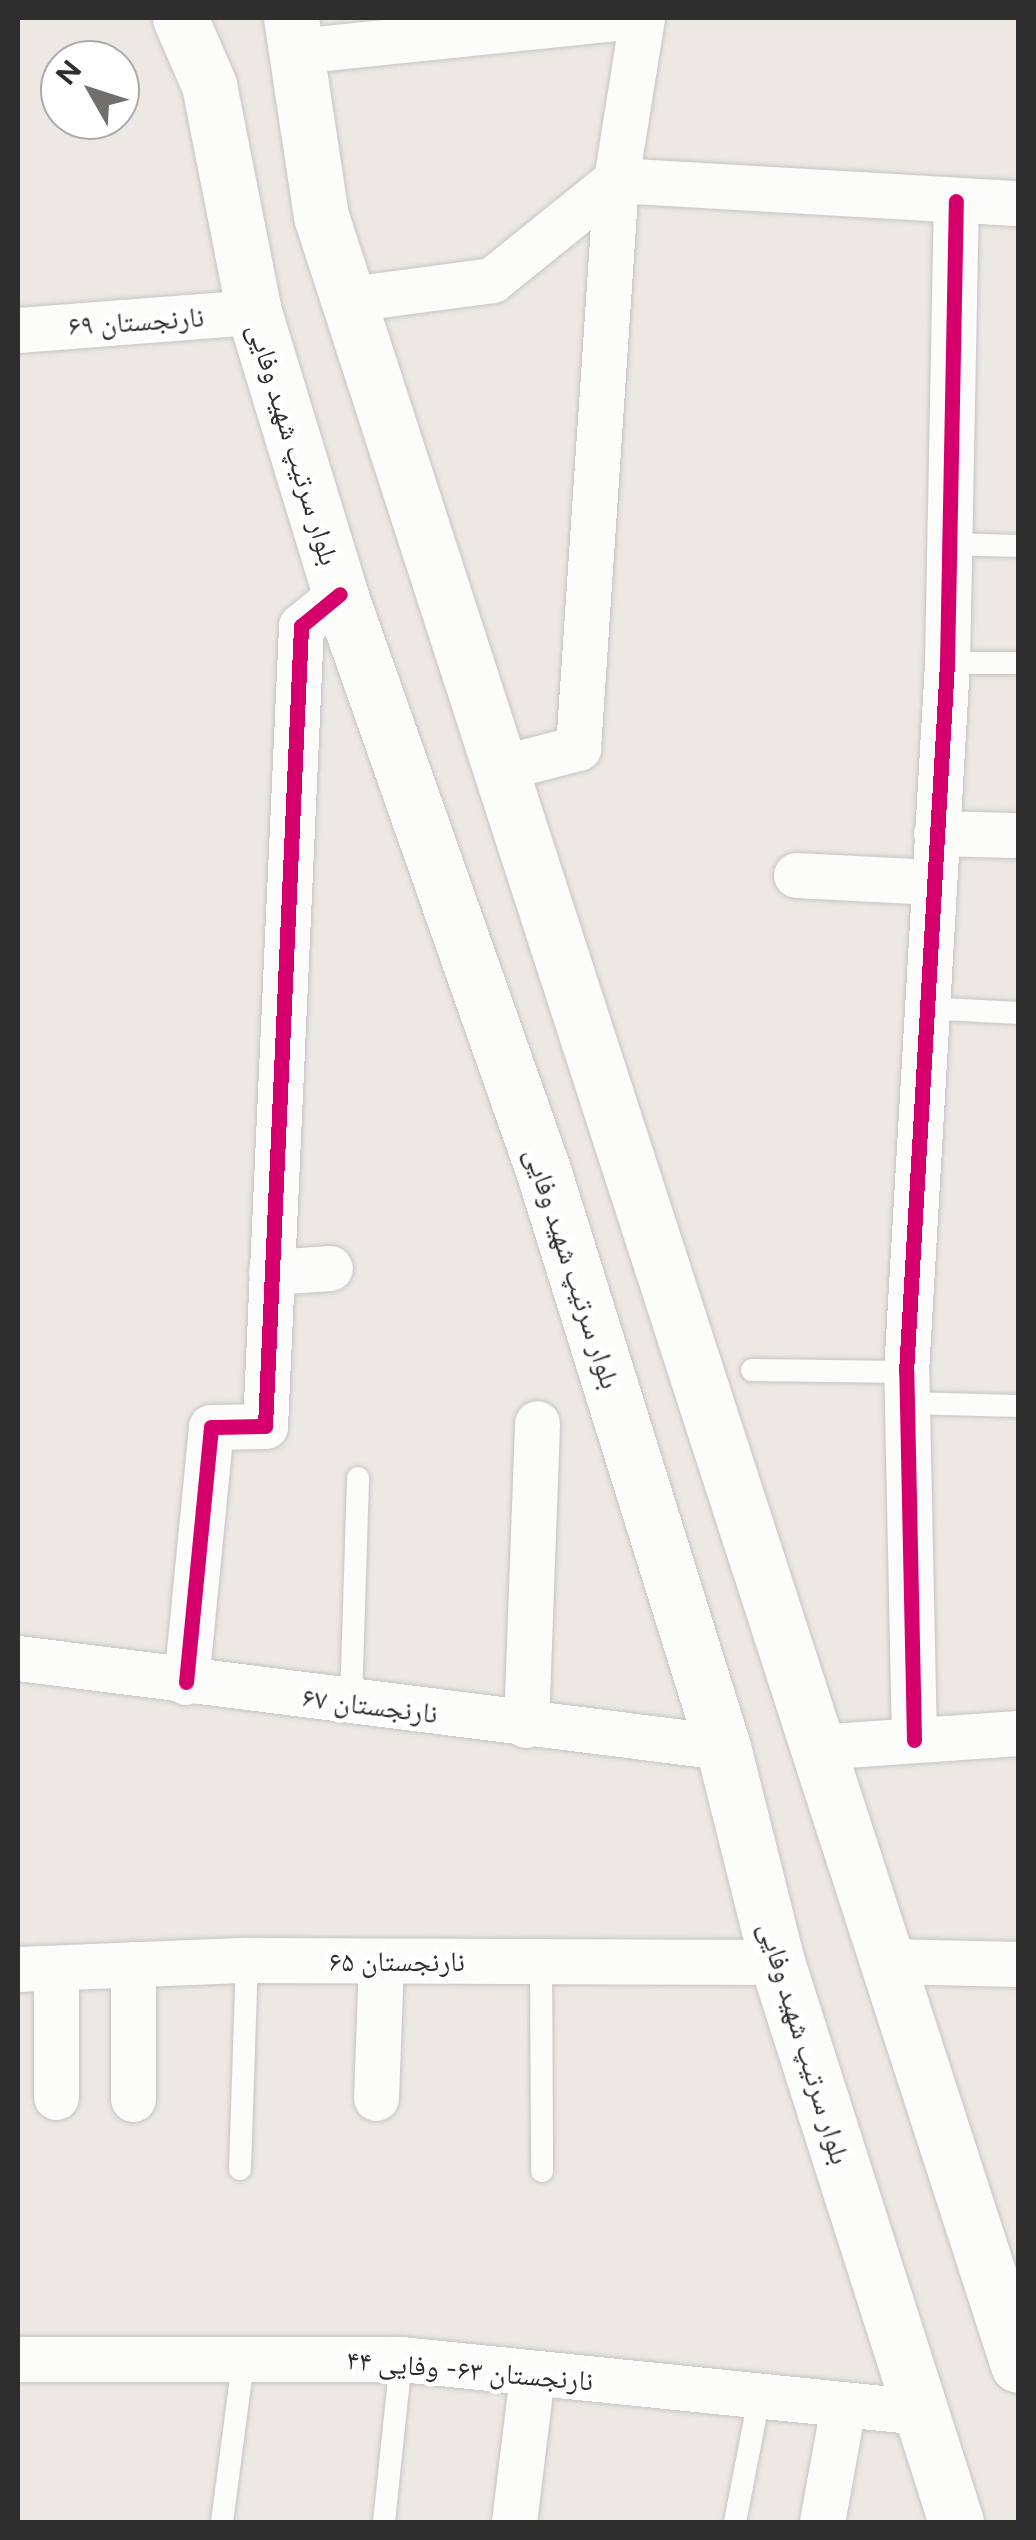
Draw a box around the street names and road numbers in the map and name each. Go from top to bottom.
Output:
street label: نارنجستان ۶۹ [67,299,205,343]
street label: بلوار سرتیپ شهید وفایی [241,319,347,569]
street label: بلوار سرتیپ شهید وفایی [518,1143,628,1393]
street label: نارنجستان ۶۷ [300,1680,440,1730]
street label: بلوار سرتیپ شهید وفایی [752,1918,858,2168]
street label: نارنجستان ۶۵ [329,1944,465,1978]
street label: نارنجستان ۶۳- وفایی ۴۴ [345,2342,595,2398]

